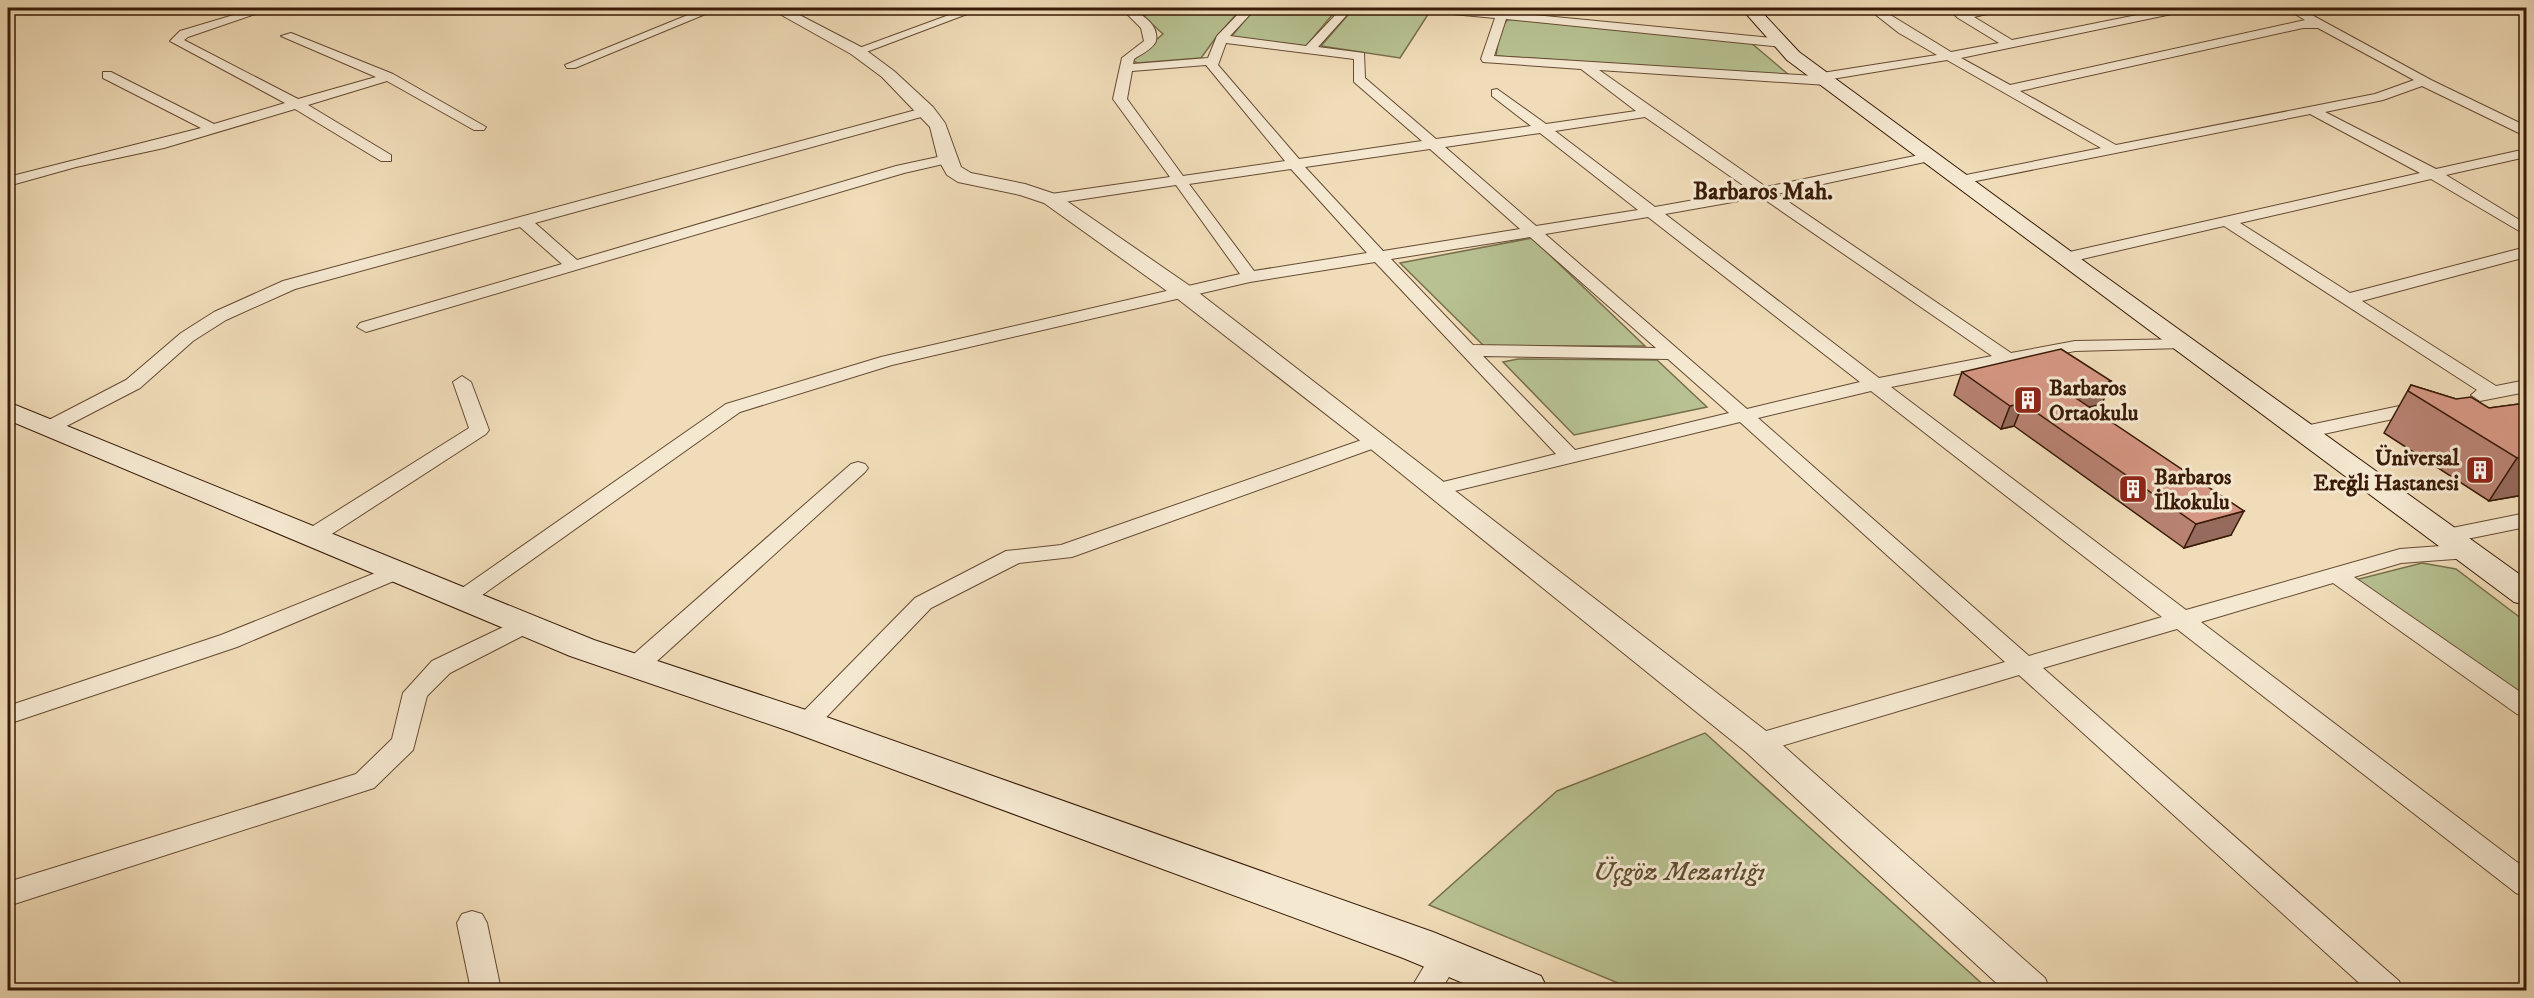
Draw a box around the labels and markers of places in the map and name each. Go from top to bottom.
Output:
place label: Barbaros Ortaokulu [2049,375,2139,427]
building icon: Barbaros Ortaokulu [2012,384,2044,416]
place label: Üniversal Ereğli Hastanesi [2313,444,2459,497]
building icon: Üniversal Ereğli Hastanesi [2464,454,2496,486]
place label: Barbaros İlkokulu [2154,464,2232,516]
building icon: Barbaros İlkokulu [2117,473,2149,505]

